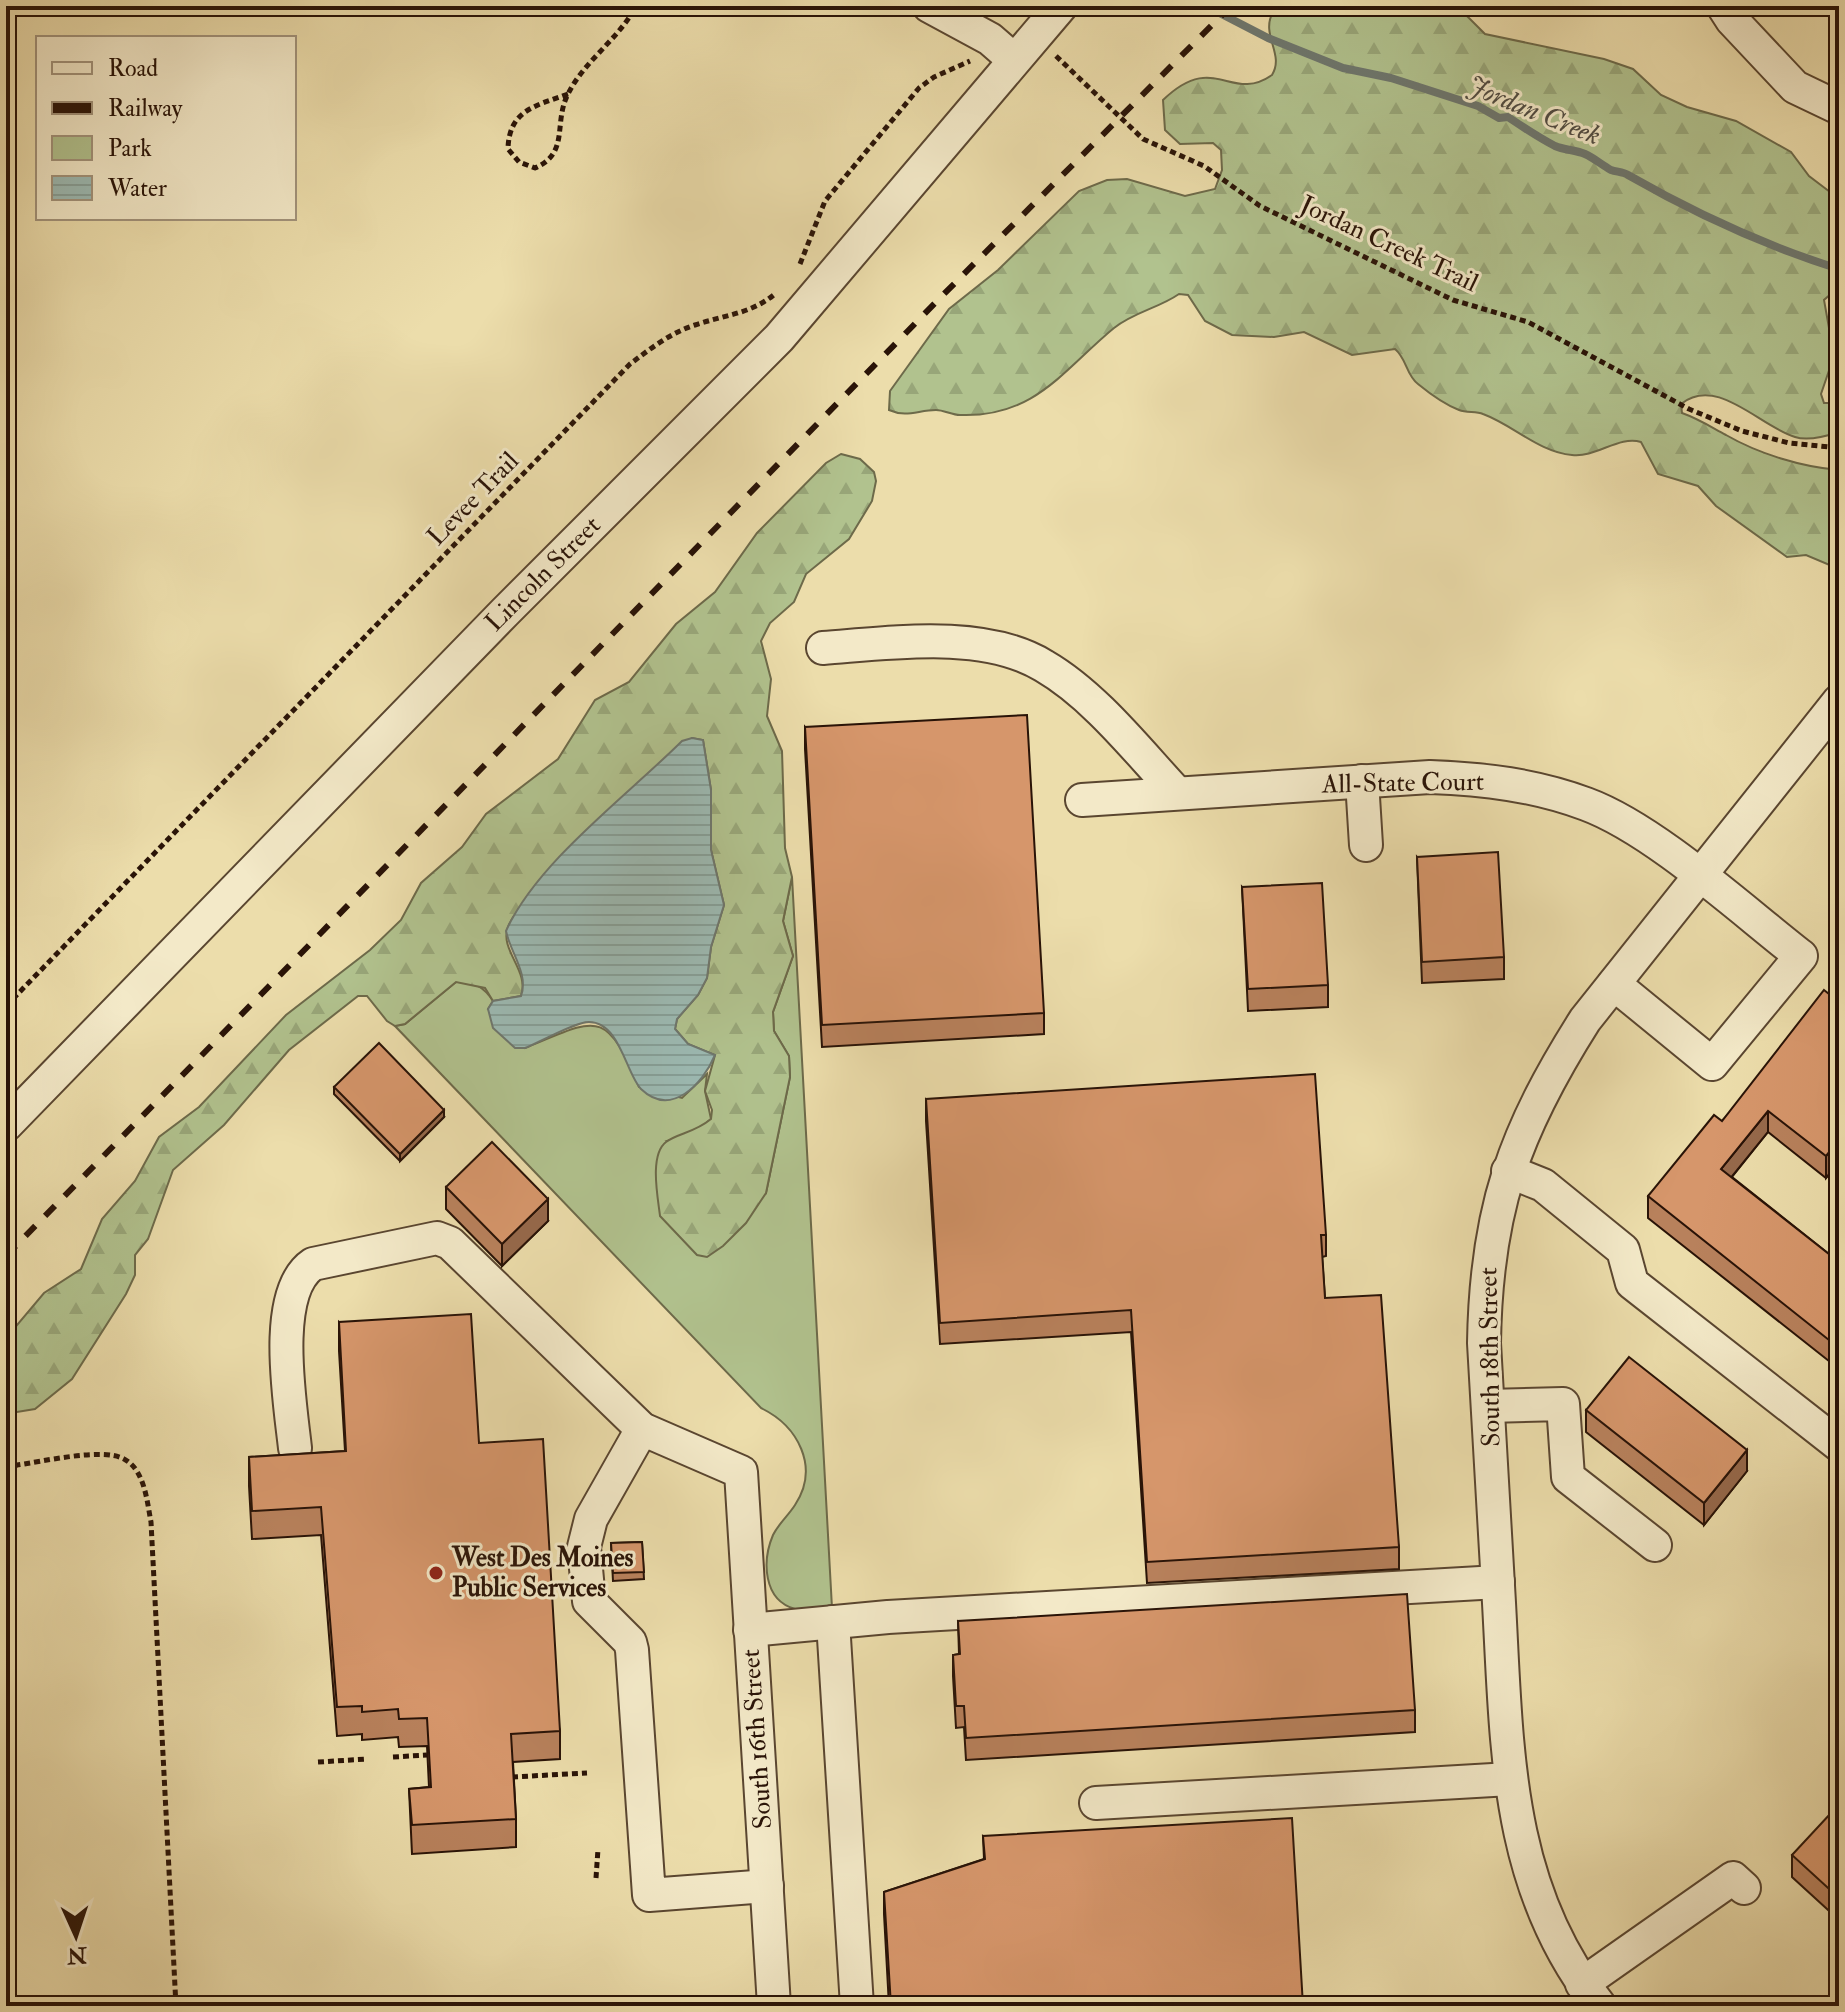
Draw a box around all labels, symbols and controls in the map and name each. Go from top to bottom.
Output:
legend [36,36,296,220]
text: Road [108,53,158,84]
water label: Jordan Creek [1462,68,1606,154]
text: Railway [108,93,183,124]
text: Park [108,133,152,164]
text: Water [107,173,167,204]
street label: Jordan Creek Trail [1294,188,1483,299]
street label: Levee Trail [420,445,526,553]
street label: Lincoln Street [479,510,607,638]
street label: All-State Court [1321,766,1484,800]
street label: South 18th Street [1472,1267,1508,1447]
place label: West Des Moines Public Services [451,1542,634,1604]
marker: West Des Moines Public Services [427,1564,445,1582]
street label: South 16th Street [735,1648,779,1830]
north arrow [36,1896,116,1976]
text: N [66,1940,89,1969]

